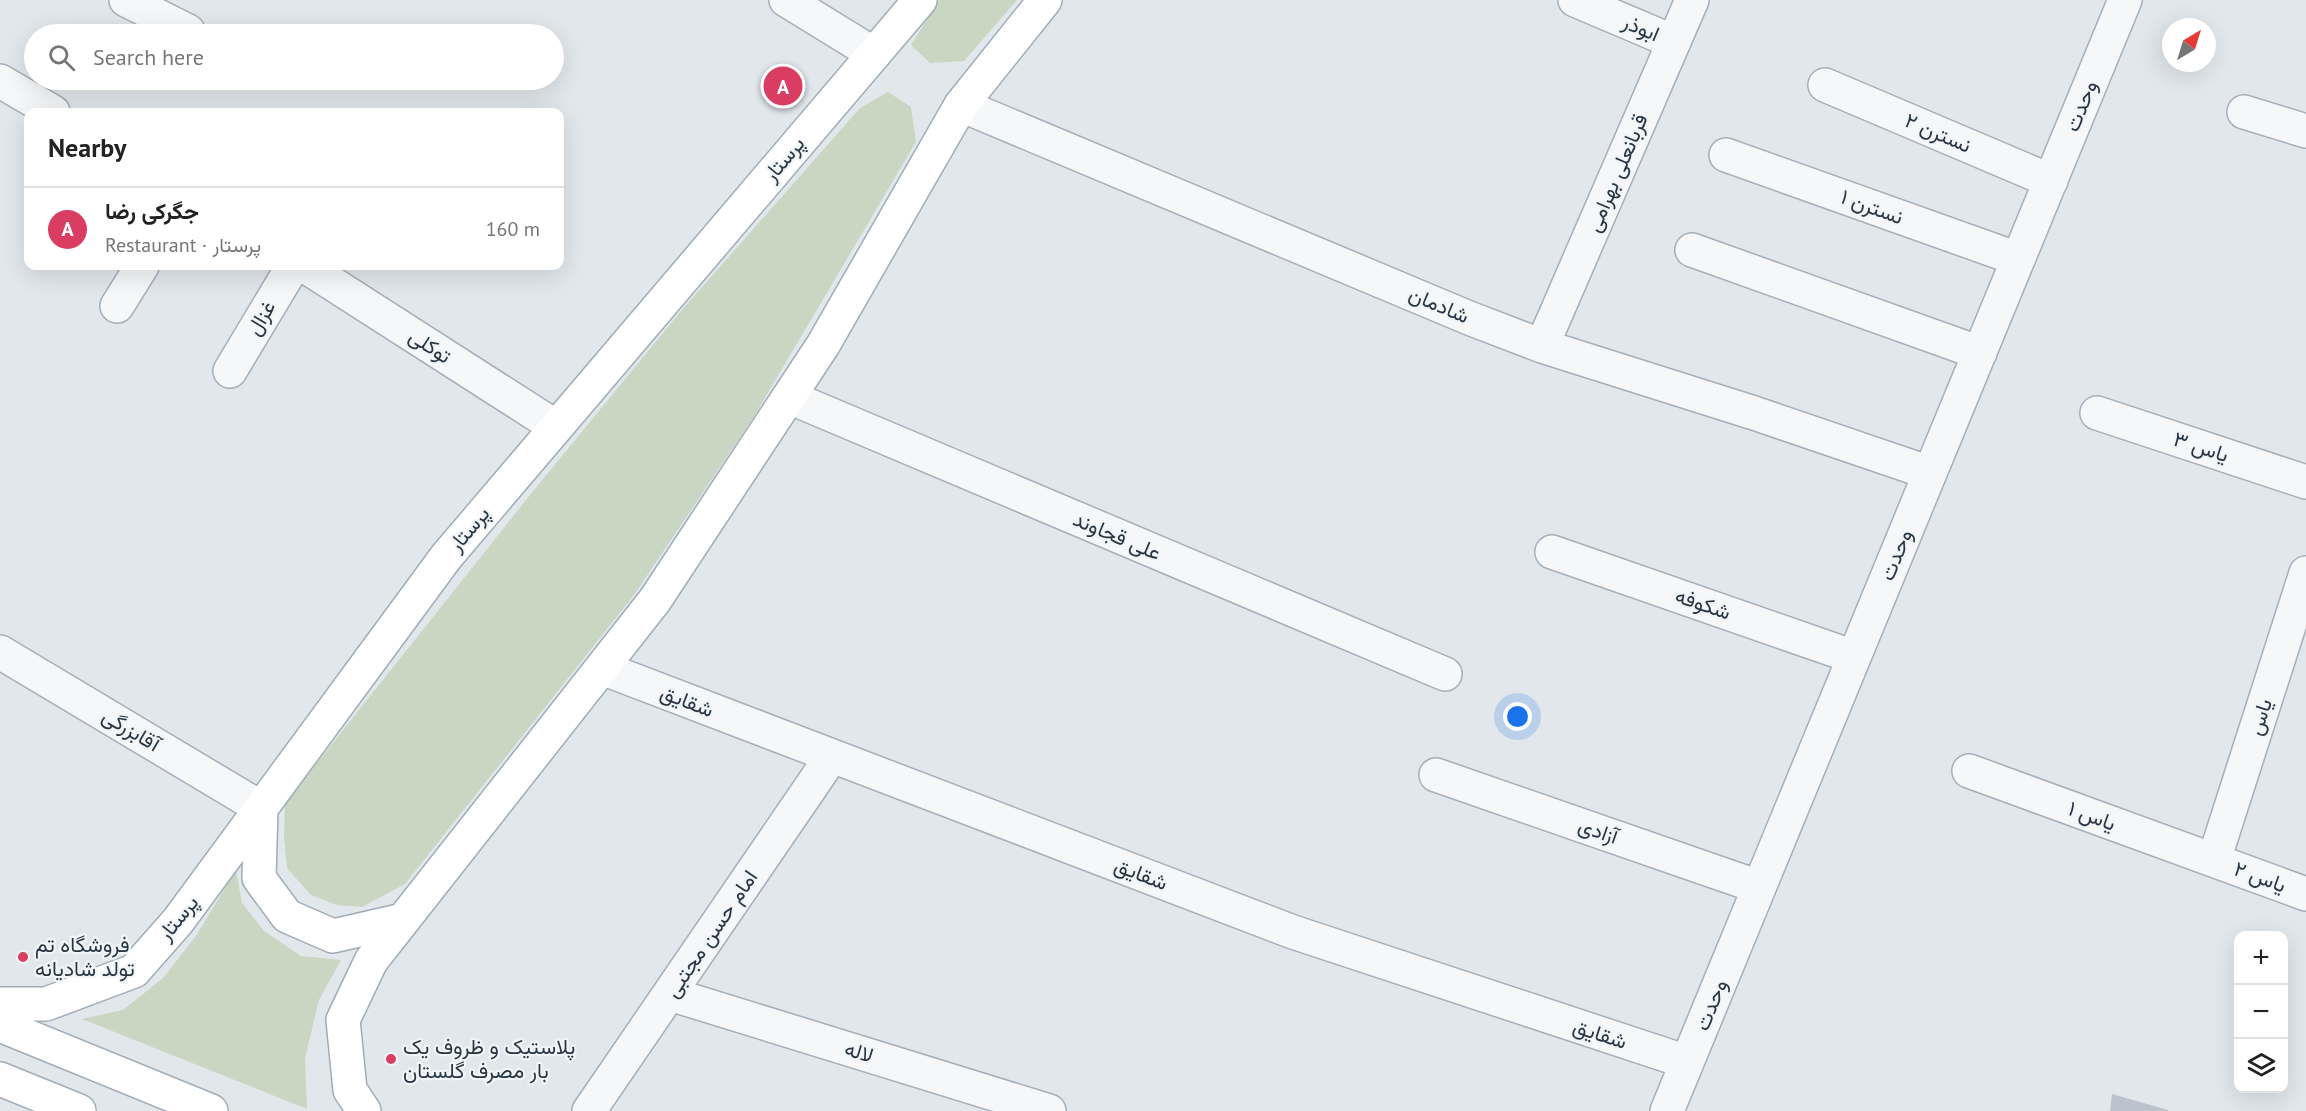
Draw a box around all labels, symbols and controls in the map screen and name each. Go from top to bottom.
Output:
street label: ابوذر [1618,7,1664,47]
north arrow [2162,18,2216,72]
search box [24,24,564,90]
icon: search [45,41,78,74]
text: Search here [93,43,204,71]
pin: A [764,64,802,109]
street label: وحدت [2058,76,2103,135]
street label: نسترن ۲ [1901,107,1975,159]
street label: قربانعلی بهرامی [1579,109,1654,236]
street label: پرستار [756,130,811,188]
text: Nearby [48,131,126,164]
street label: نسترن ۱ [1837,183,1907,230]
text: جگرکی رضا [105,197,199,225]
text: A [61,216,74,242]
text: 160 m [486,216,540,242]
text: Restaurant · پرستار [105,232,261,258]
street label: شادمان [1405,280,1473,329]
street label: غزال [240,295,281,340]
street label: توکلی [404,322,457,369]
street label: یاس ۳ [2170,425,2232,468]
street label: پرستار [441,500,496,558]
street label: علی قجاوند [1069,505,1165,566]
street label: وحدت [1873,525,1918,584]
street label: شکوفه [1672,581,1735,626]
street label: شقایق [657,678,718,723]
street label: یاس [2241,695,2278,739]
street label: آقابزرگی [97,702,167,758]
your location [1503,702,1532,731]
street label: یاس ۱ [2065,795,2120,837]
street label: آزادی [1575,811,1624,851]
street label: شقایق [1111,851,1172,896]
street label: یاس ۲ [2230,855,2290,898]
street label: امام حسن مجتبی [658,865,764,1003]
street label: پرستار [150,889,205,947]
place label: فروشگاه تم تولد شادیانه [35,931,135,982]
map controls [2234,931,2288,1093]
button: + [2234,931,2288,985]
marker: فروشگاه تم تولد شادیانه [16,950,30,964]
street label: وحدت [1688,975,1733,1034]
button: − [2234,985,2288,1039]
street label: شقایق [1570,1012,1631,1055]
place label: پلاستیک و ظروف یک بار مصرف گلستان [403,1033,575,1084]
street label: لاله [841,1034,877,1069]
button: layers [2234,1039,2288,1093]
marker: پلاستیک و ظروف یک بار مصرف گلستان [384,1052,398,1066]

